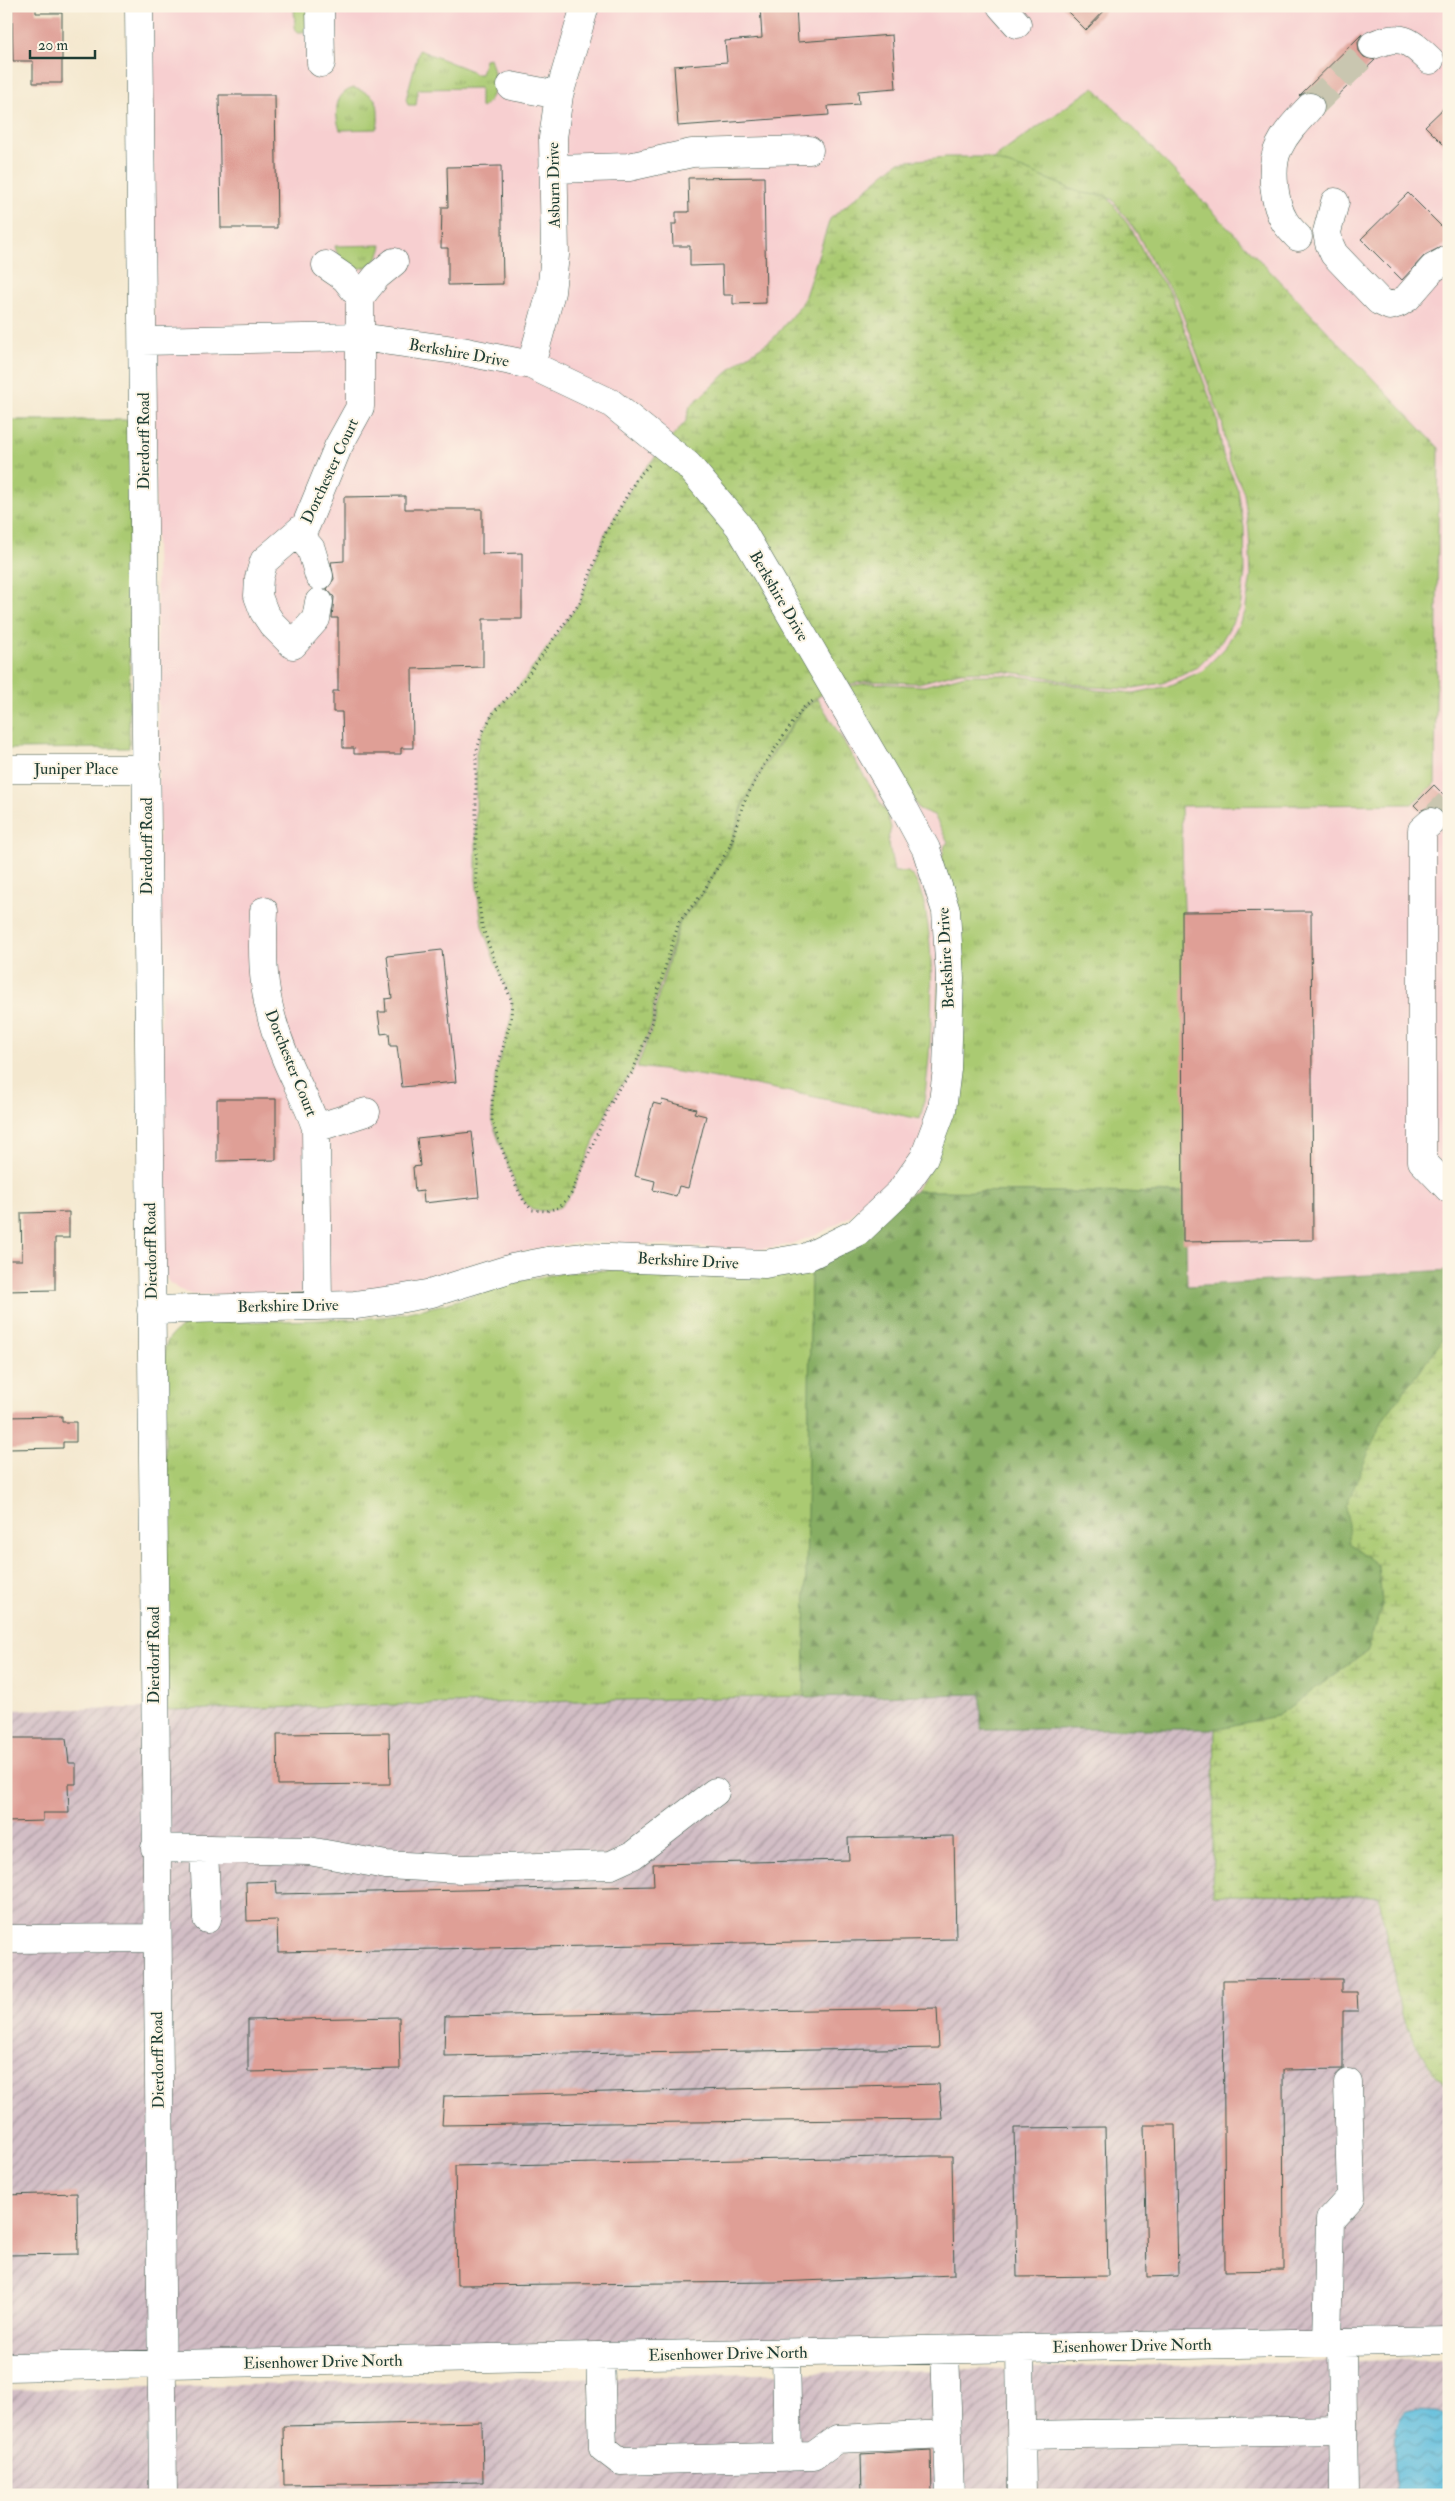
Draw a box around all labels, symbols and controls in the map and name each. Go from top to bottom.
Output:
scale bar [30,28,95,60]
text: 20 m [38,36,68,55]
street label: Asburn Drive [543,142,565,229]
street label: Berkshire Drive [407,334,511,372]
street label: Dierdorff Road [134,392,154,490]
street label: Dorchester Court [297,415,363,527]
street label: Berkshire Drive [745,547,813,645]
street label: Juniper Place [33,759,118,780]
street label: Dierdorff Road [137,797,157,895]
street label: Berkshire Drive [933,907,959,1009]
street label: Dorchester Court [260,1007,322,1119]
street label: Dierdorff Road [140,1202,162,1300]
street label: Berkshire Drive [637,1248,739,1274]
street label: Berkshire Drive [237,1295,339,1317]
street label: Dierdorff Road [144,1606,164,1704]
street label: Dierdorff Road [147,2011,169,2109]
street label: Eisenhower Drive North [1052,2335,1212,2357]
street label: Eisenhower Drive North [648,2343,808,2365]
street label: Eisenhower Drive North [243,2351,403,2373]

